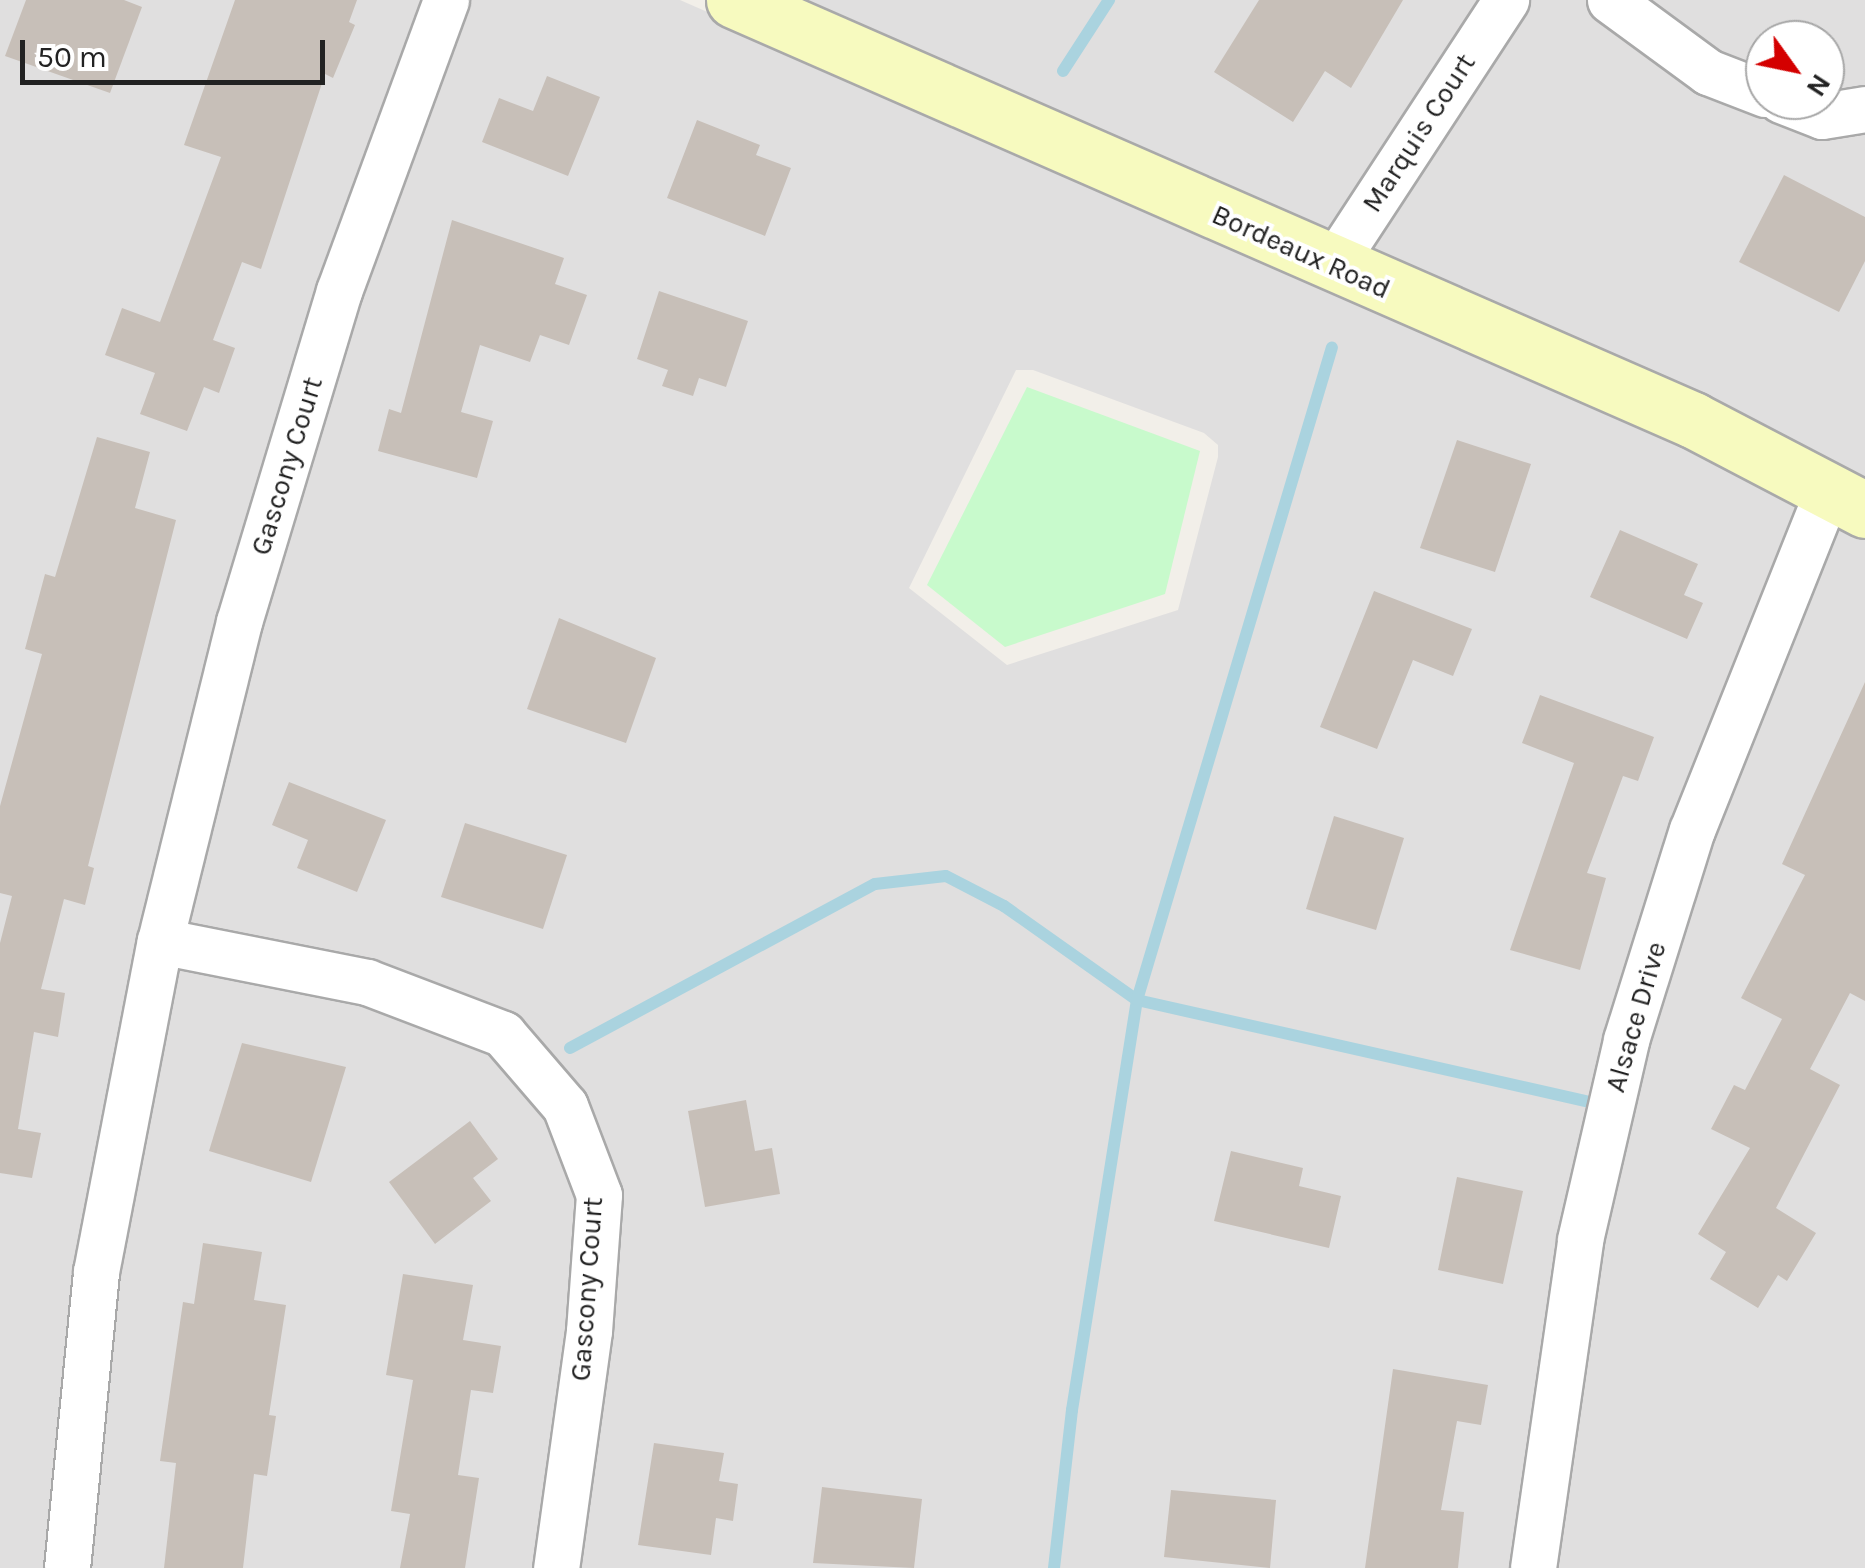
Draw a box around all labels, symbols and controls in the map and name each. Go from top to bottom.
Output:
scale bar [25,20,330,82]
north arrow [1745,20,1845,120]
text: 50 m [37,39,107,75]
street label: Marquis Court [1355,47,1483,219]
text: N [1800,68,1838,103]
street label: Bordeaux Road [1207,198,1395,306]
street label: Gascony Court [244,373,330,559]
street label: Alsace Drive [1598,938,1674,1096]
street label: Gascony Court [564,1196,610,1382]

